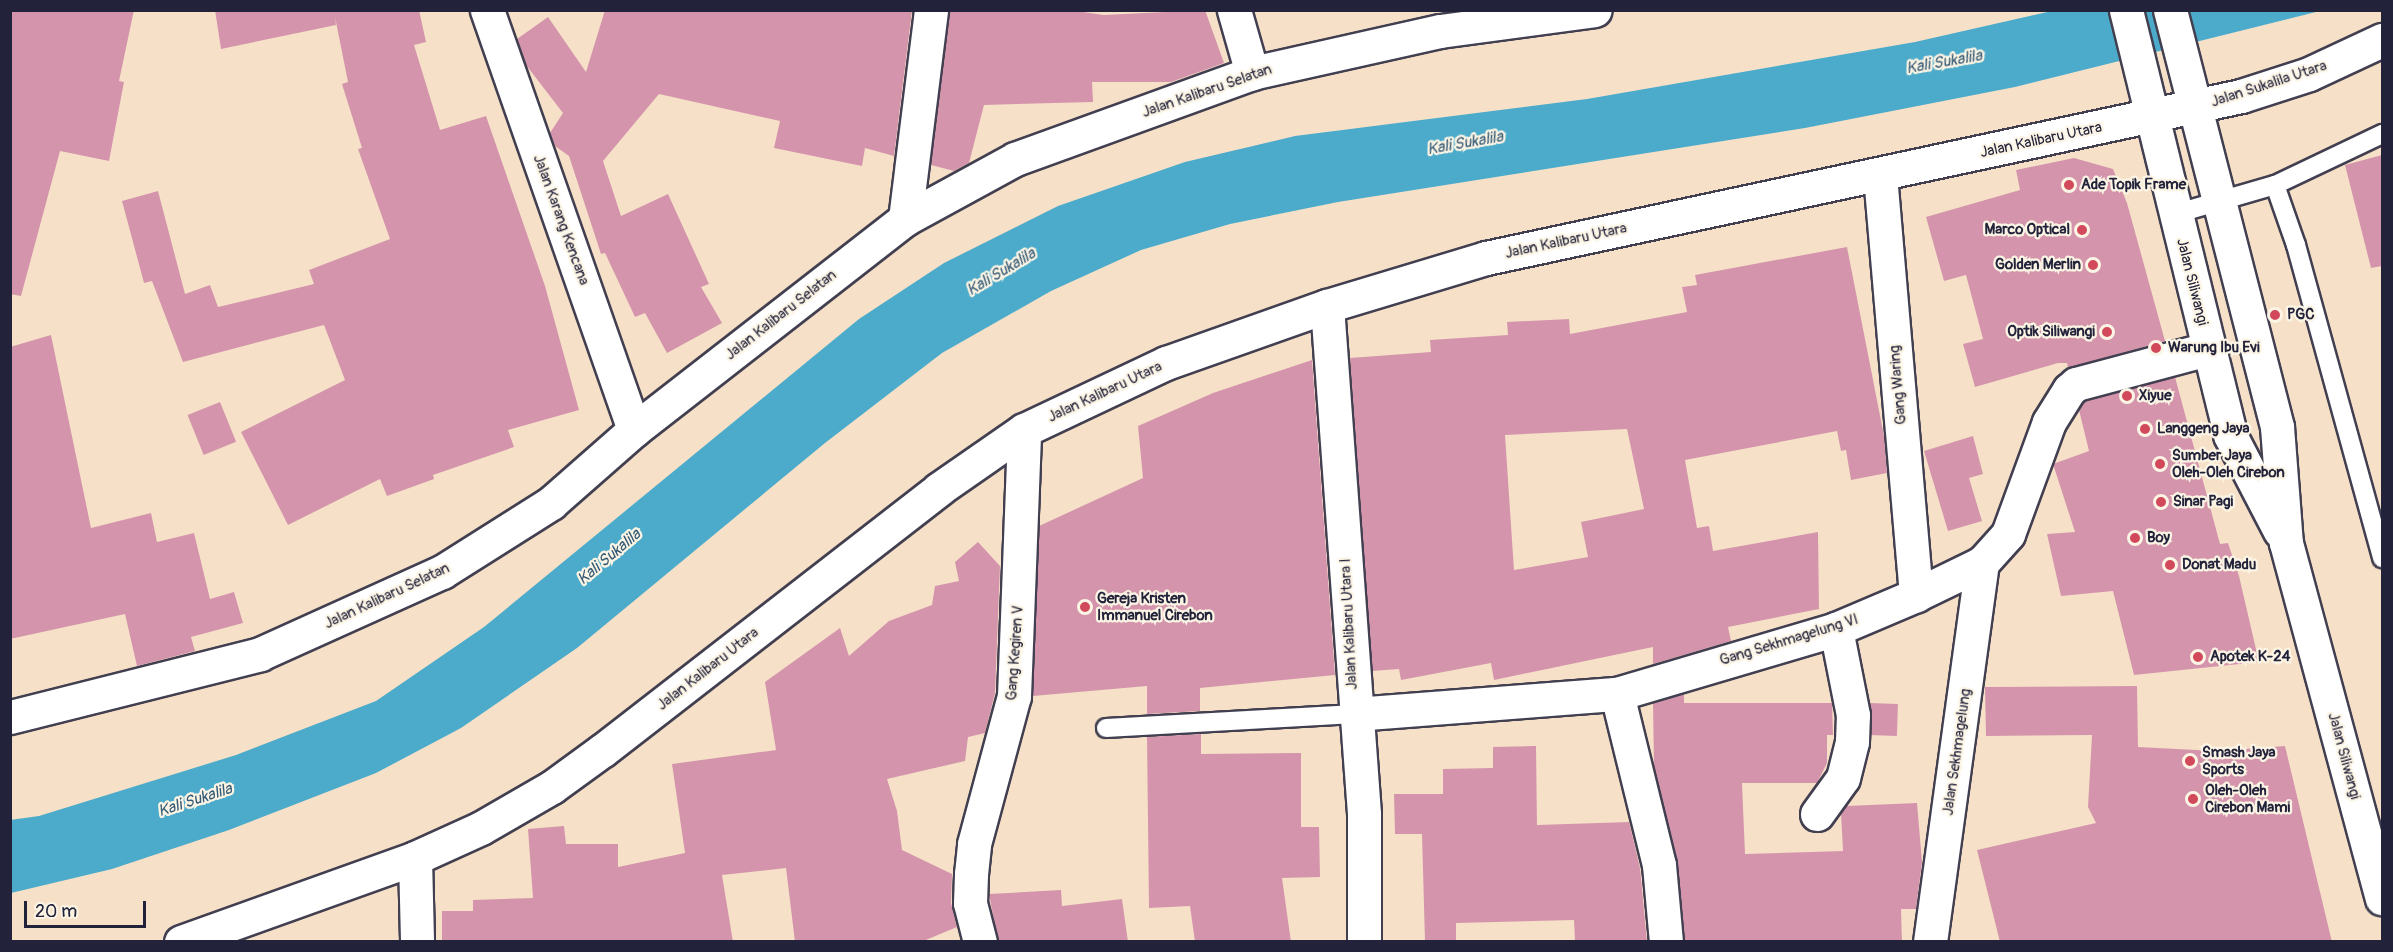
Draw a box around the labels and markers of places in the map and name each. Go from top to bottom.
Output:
place label: Ade Topik Frame [2081,176,2186,194]
marker: Ade Topik Frame [2062,178,2076,192]
place label: Marco Optical [1984,221,2070,239]
marker: Marco Optical [2075,223,2089,237]
place label: Golden Merlin [1995,256,2081,274]
marker: Golden Merlin [2086,258,2100,272]
place label: PGC [2287,306,2314,324]
marker: PGC [2268,308,2282,322]
place label: Optik Siliwangi [2007,323,2095,341]
marker: Optik Siliwangi [2100,325,2114,339]
place label: Warung Ibu Evi [2168,339,2260,357]
marker: Warung Ibu Evi [2149,341,2163,355]
place label: Xiyue [2139,387,2172,405]
marker: Xiyue [2120,389,2134,403]
place label: Langgeng Jaya [2157,420,2249,438]
marker: Langgeng Jaya [2138,422,2152,436]
place label: Sumber Jaya Oleh-Oleh Cirebon [2172,446,2285,481]
marker: Sumber Jaya Oleh-Oleh Cirebon [2153,457,2167,471]
place label: Sinar Pagi [2173,493,2233,511]
marker: Sinar Pagi [2154,495,2168,509]
place label: Boy [2147,529,2170,547]
marker: Boy [2128,531,2142,545]
place label: Donat Madu [2182,556,2256,574]
marker: Donat Madu [2163,558,2177,572]
place label: Gereja Kristen Immanuel Cirebon [1097,589,1213,624]
marker: Gereja Kristen Immanuel Cirebon [1078,600,1092,614]
place label: Apotek K-24 [2210,648,2290,666]
marker: Apotek K-24 [2191,650,2205,664]
place label: Smash Jaya Sports [2202,743,2276,778]
marker: Smash Jaya Sports [2183,754,2197,768]
place label: Oleh-Oleh Cirebon Mami [2205,781,2290,816]
marker: Oleh-Oleh Cirebon Mami [2186,792,2200,806]

